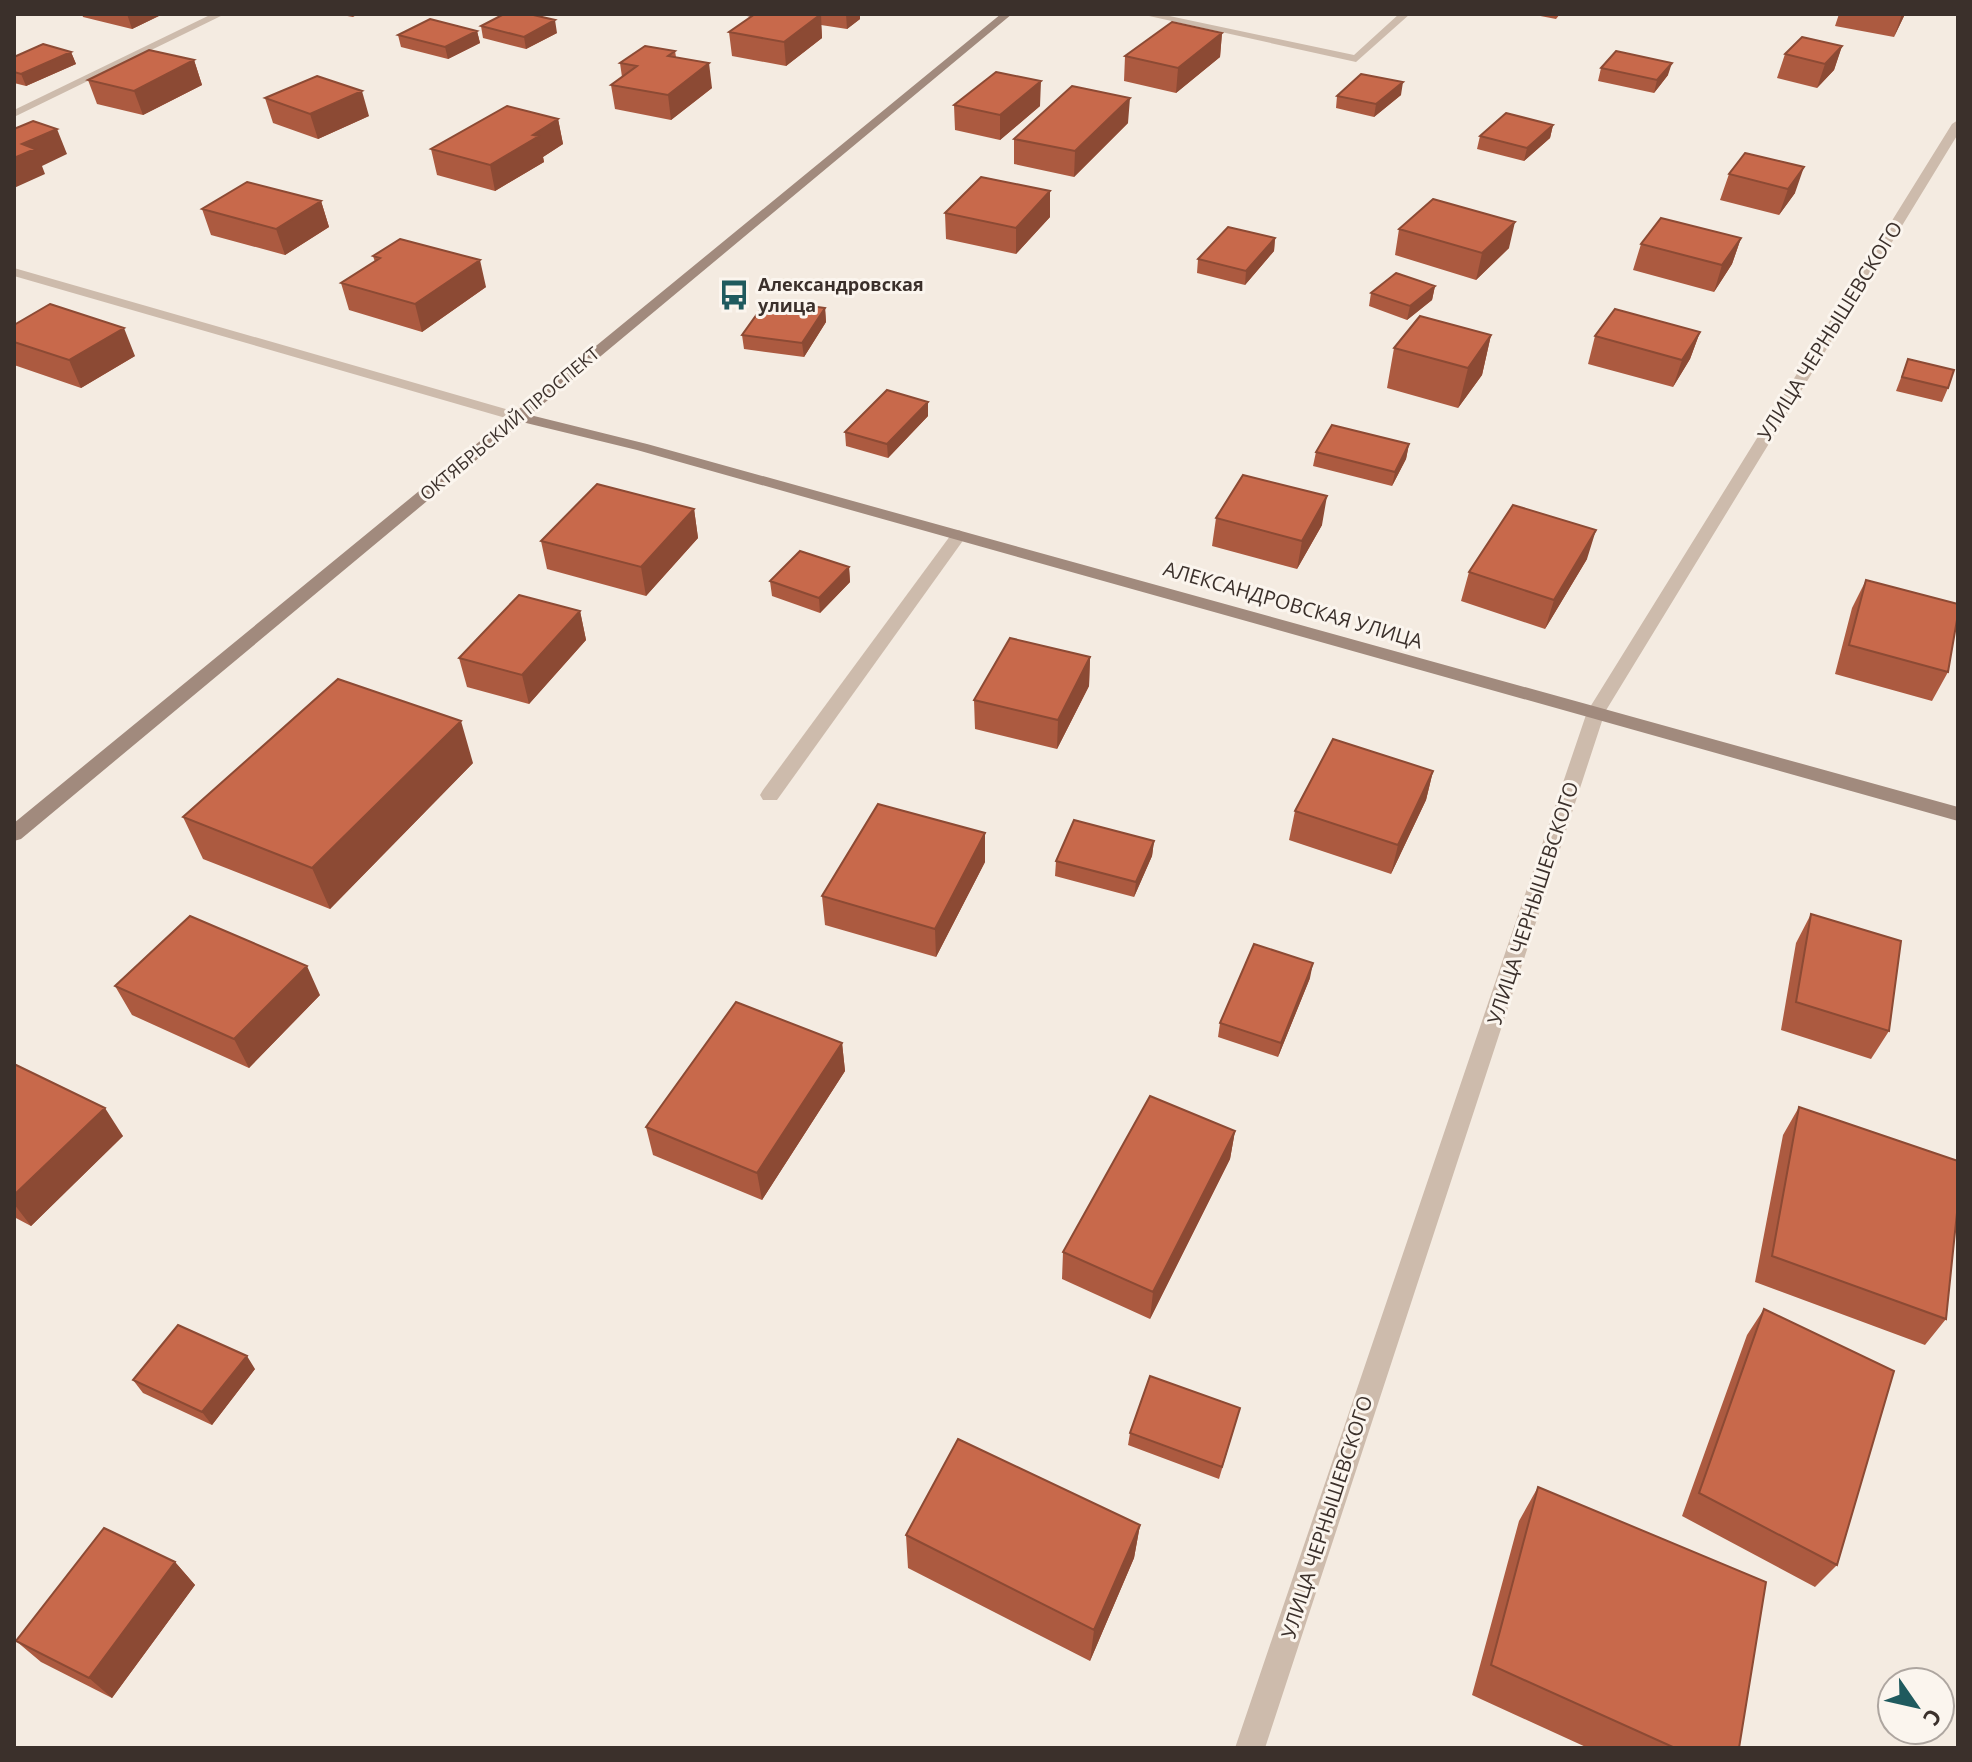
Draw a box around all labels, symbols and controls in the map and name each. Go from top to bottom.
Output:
street label: УЛИЦА ЧЕРНЫШЕВСКОГО [1751,216,1908,446]
place label: Александровская улица [758,272,924,317]
bus stop icon: Александровская улица [717,278,751,312]
street label: ОКТЯБРЬСКИЙ ПРОСПЕКТ [415,341,604,505]
street label: АЛЕКСАНДРОВСКАЯ УЛИЦА [1160,555,1426,655]
street label: УЛИЦА ЧЕРНЫШЕВСКОГО [1480,778,1585,1028]
street label: УЛИЦА ЧЕРНЫШЕВСКОГО [1274,1392,1379,1642]
north arrow [1876,1666,1956,1746]
text: С [1917,1704,1950,1732]

